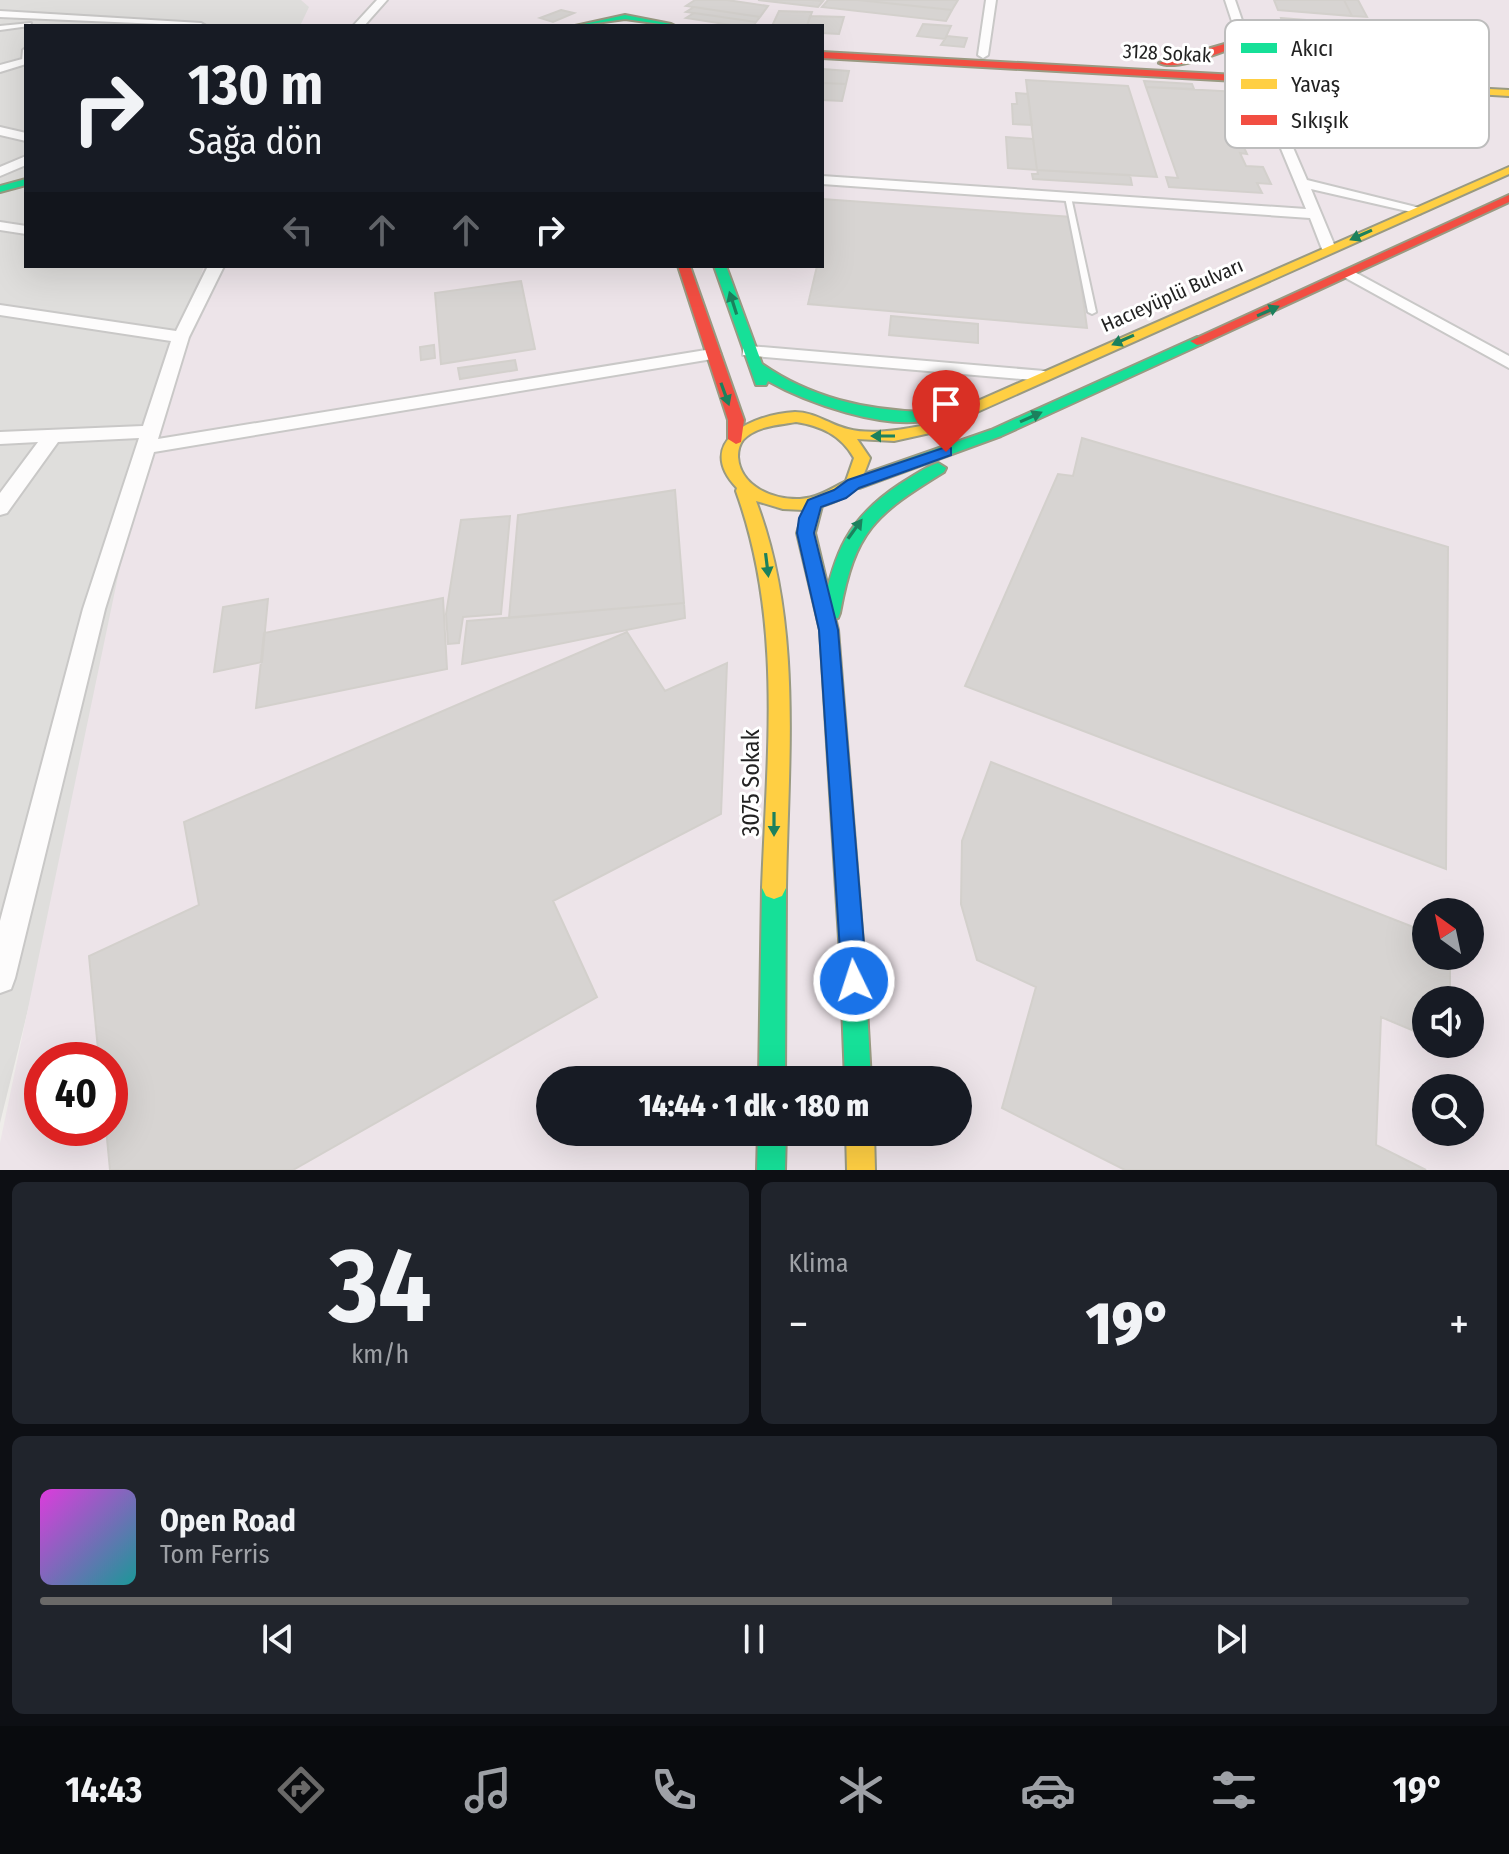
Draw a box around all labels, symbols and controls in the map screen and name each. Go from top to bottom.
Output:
legend [1225,20,1489,148]
text: Akıcı [1291,35,1333,62]
street label: 3128 Sokak [1122,39,1212,67]
text: 130 m [188,52,323,119]
icon: right [56,56,160,160]
text: Yavaş [1291,71,1340,98]
text: Sıkışık [1291,107,1349,134]
text: Sağa dön [188,120,323,164]
icon: left [276,208,320,252]
icon: ahead [360,208,404,252]
icon: ahead [444,208,488,252]
icon: right [528,208,572,252]
one-way arrow [1349,229,1373,242]
street label: Hacıeyüplü Bulvarı [1097,253,1247,337]
one-way arrow [726,291,738,315]
one-way arrow [1256,304,1280,317]
one-way arrow [1111,334,1135,347]
pin [912,370,980,452]
one-way arrow [720,382,732,406]
icon: arrive [924,382,968,426]
one-way arrow [1019,411,1043,424]
one-way arrow [870,430,895,442]
one-way arrow [847,519,862,540]
one-way arrow [761,552,774,577]
street label: 3075 Sokak [737,729,765,837]
one-way arrow [768,812,781,837]
north arrow [1412,898,1484,970]
map controls [1412,898,1484,1146]
position arrow [812,939,896,1023]
button: sound [1412,986,1484,1058]
speed limit sign: 40 [24,1042,128,1146]
button: search [1412,1074,1484,1146]
text: 14:44 · 1 dk · 180 m [639,1088,869,1124]
text: 34 [329,1224,431,1349]
text: Klima [789,1248,848,1279]
text: 19° [1086,1288,1172,1360]
text: − [789,1298,808,1351]
text: + [1449,1298,1469,1351]
text: km/h [351,1339,409,1370]
text: Open Road [160,1503,296,1539]
text: Tom Ferris [160,1539,270,1570]
icon: previous [256,1617,300,1661]
icon: pause [732,1617,776,1661]
icon: next [1209,1617,1253,1661]
icon: directions [273,1762,329,1818]
icon: music [460,1762,516,1818]
icon: phone [646,1762,702,1818]
icon: climate [833,1762,889,1818]
icon: car [1020,1762,1076,1818]
icon: filters [1206,1762,1262,1818]
text: 14:43 [65,1768,142,1812]
text: 19° [1393,1768,1444,1812]

